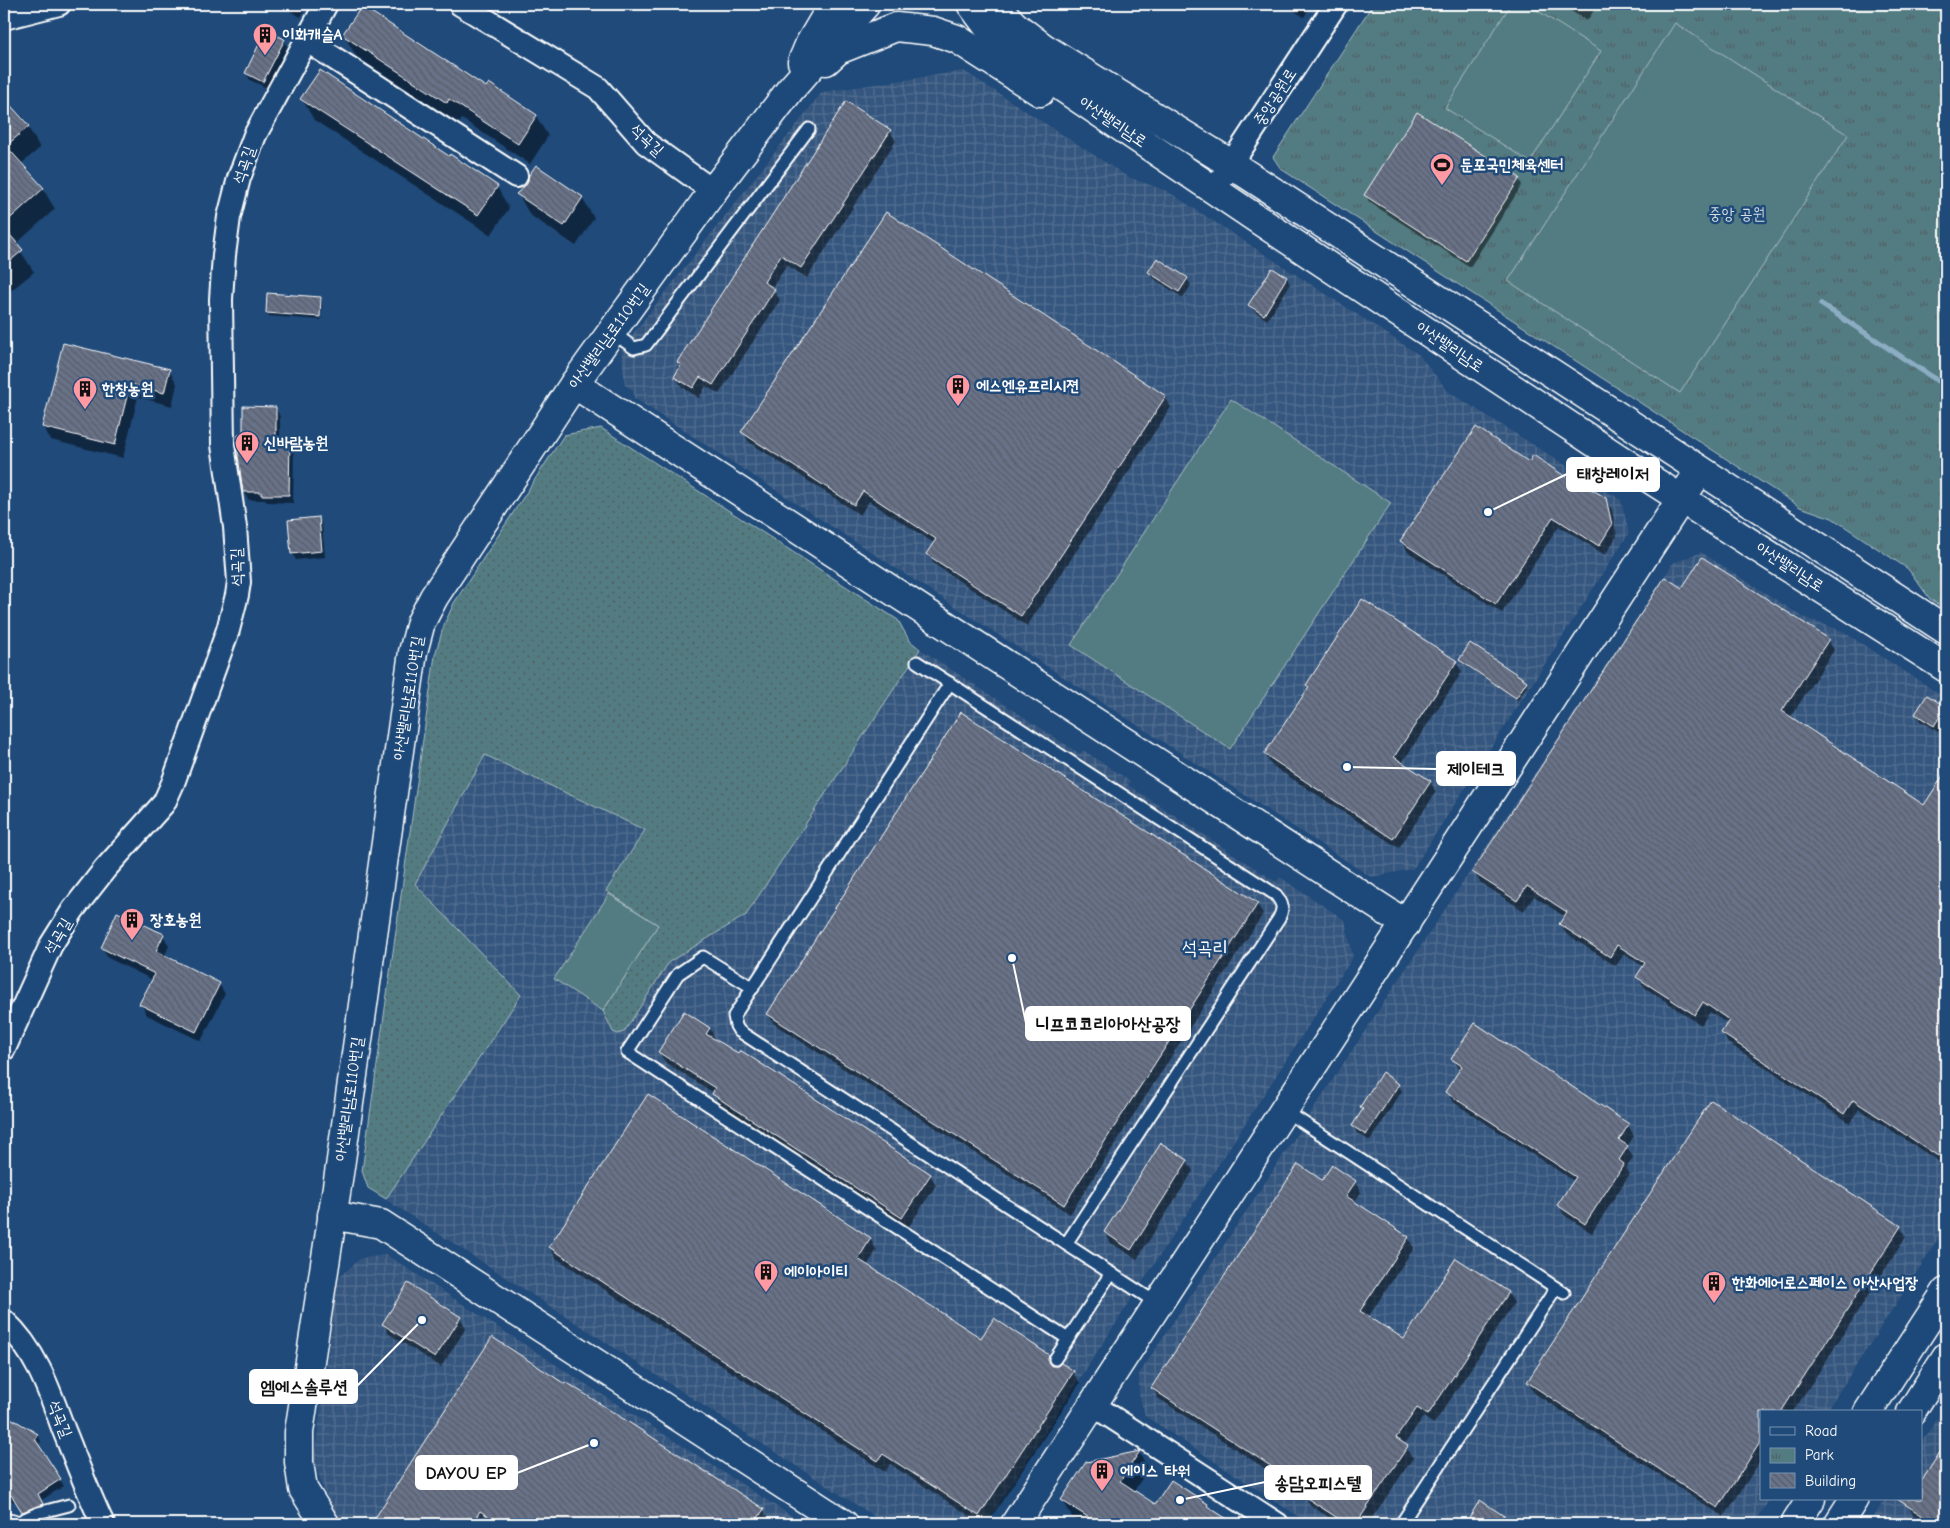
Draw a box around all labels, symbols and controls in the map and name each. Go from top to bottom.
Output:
building icon: 이화캐슬A [252,22,278,56]
place label: 이화캐슬A [282,26,343,44]
street label: 중앙공원로 [1250,65,1300,129]
street label: 아산밸리남로 [1076,93,1150,151]
street label: 석곡길 [627,120,667,160]
street label: 석곡길 [229,144,259,186]
sports icon: 둔포국민체육센터 [1429,152,1455,186]
place label: 둔포국민체육센터 [1460,156,1563,174]
park label: 중앙 공원 [1709,205,1765,223]
street label: 아산밸리남로110번길 [565,280,653,392]
street label: 아산밸리남로 [1413,318,1487,376]
building icon: 에스엔유프리시젼 [945,373,971,407]
building icon: 한창농원 [72,376,98,410]
place label: 에스엔유프리시젼 [976,377,1079,395]
place label: 한창농원 [101,380,154,398]
building icon: 신바람농원 [234,430,260,464]
place label: 신바람농원 [264,434,329,452]
callout: 태창레이저 [1567,458,1659,491]
text: 태창레이저 [1577,464,1649,485]
street label: 아산밸리남로 [1753,538,1827,596]
street label: 석곡길 [227,547,247,587]
street label: 아산밸리남로110번길 [389,635,427,761]
callout: 제이테크 [1437,752,1515,785]
text: 제이테크 [1447,759,1505,780]
building icon: 장호농원 [119,907,145,941]
place label: 장호농원 [150,911,202,929]
street label: 석곡길 [41,915,76,957]
district label: 석곡리 [1182,937,1228,959]
callout: 니프코코리아아산공장 [1026,1007,1190,1040]
text: 니프코코리아아산공장 [1036,1014,1181,1035]
street label: 아산밸리남로110번길 [331,1036,367,1162]
building icon: 에이아이티 [753,1259,779,1293]
place label: 에이아이티 [784,1263,848,1281]
building icon: 한화에어로스페이스 아산사업장 [1701,1270,1727,1304]
place label: 한화에어로스페이스 아산사업장 [1731,1274,1918,1292]
callout: 엠에스솔루션 [250,1370,357,1403]
text: 엠에스솔루션 [261,1377,347,1398]
street label: 석곡길 [44,1398,76,1440]
legend [1760,1410,1922,1500]
text: Road [1805,1422,1837,1440]
text: Park [1805,1446,1834,1464]
callout: DAYOU EP [416,1456,517,1489]
building icon: 에이스 타워 [1089,1458,1115,1492]
place label: 에이스 타워 [1120,1462,1190,1480]
text: DAYOU EP [426,1463,507,1484]
callout: 송담오피스텔 [1265,1466,1371,1499]
text: Building [1805,1472,1856,1490]
text: 송담오피스텔 [1275,1473,1362,1494]

